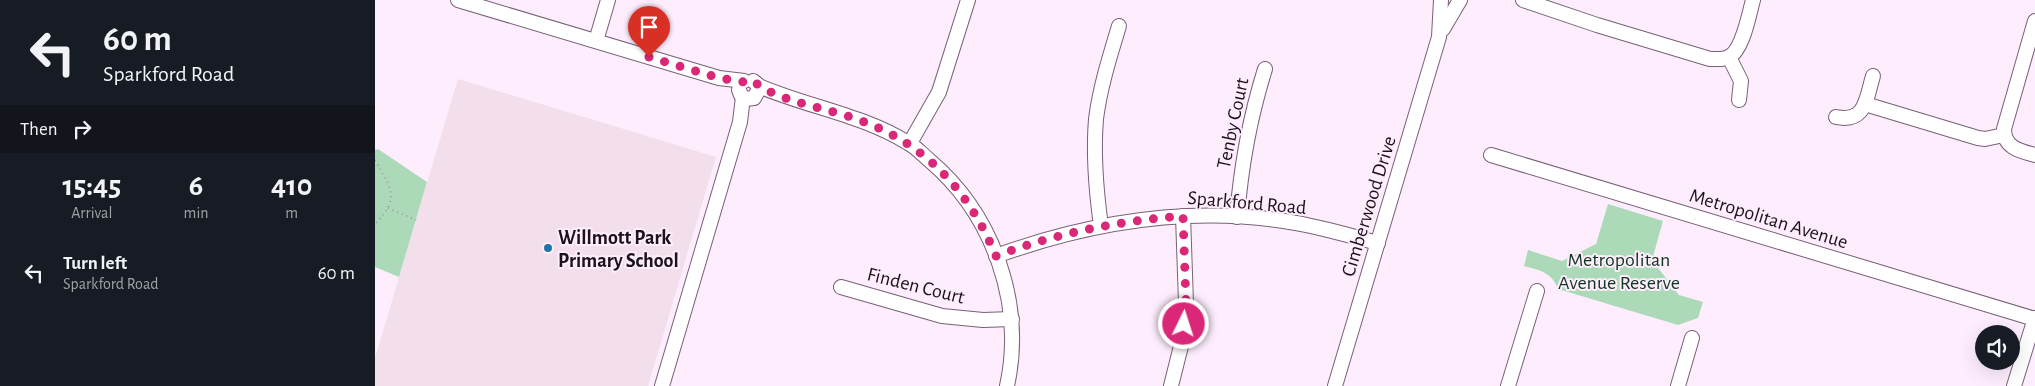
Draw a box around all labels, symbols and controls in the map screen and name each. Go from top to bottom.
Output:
pin [628,6,670,57]
icon: arrive [635,13,663,41]
icon: left [20,20,85,85]
text: 60 m [103,22,172,57]
text: Sparkford Road [103,63,234,85]
street label: Tenby Court [1214,75,1253,171]
icon: right [68,115,96,143]
text: Then [20,120,58,139]
street label: Cimberwood Drive [1338,134,1400,279]
text: 15:45 [62,171,121,201]
text: 6 [189,171,203,201]
text: 410 [271,171,313,201]
street label: Metropolitan Avenue [1687,185,1850,253]
street label: Sparkford Road [1187,188,1307,218]
text: Arrival [71,205,112,221]
text: min [184,205,209,221]
text: m [285,205,298,221]
place label: Willmott Park Primary School [558,228,679,271]
marker: Willmott Park Primary School [542,242,554,254]
park label: Metropolitan Avenue Reserve [1558,250,1680,293]
text: Turn left [63,254,127,273]
icon: left [20,259,48,287]
text: 60 m [318,264,355,283]
street label: Finden Court [865,264,967,308]
text: Sparkford Road [63,276,159,292]
position arrow [1157,297,1209,349]
map controls [1975,325,2020,370]
button: sound [1975,325,2020,370]

